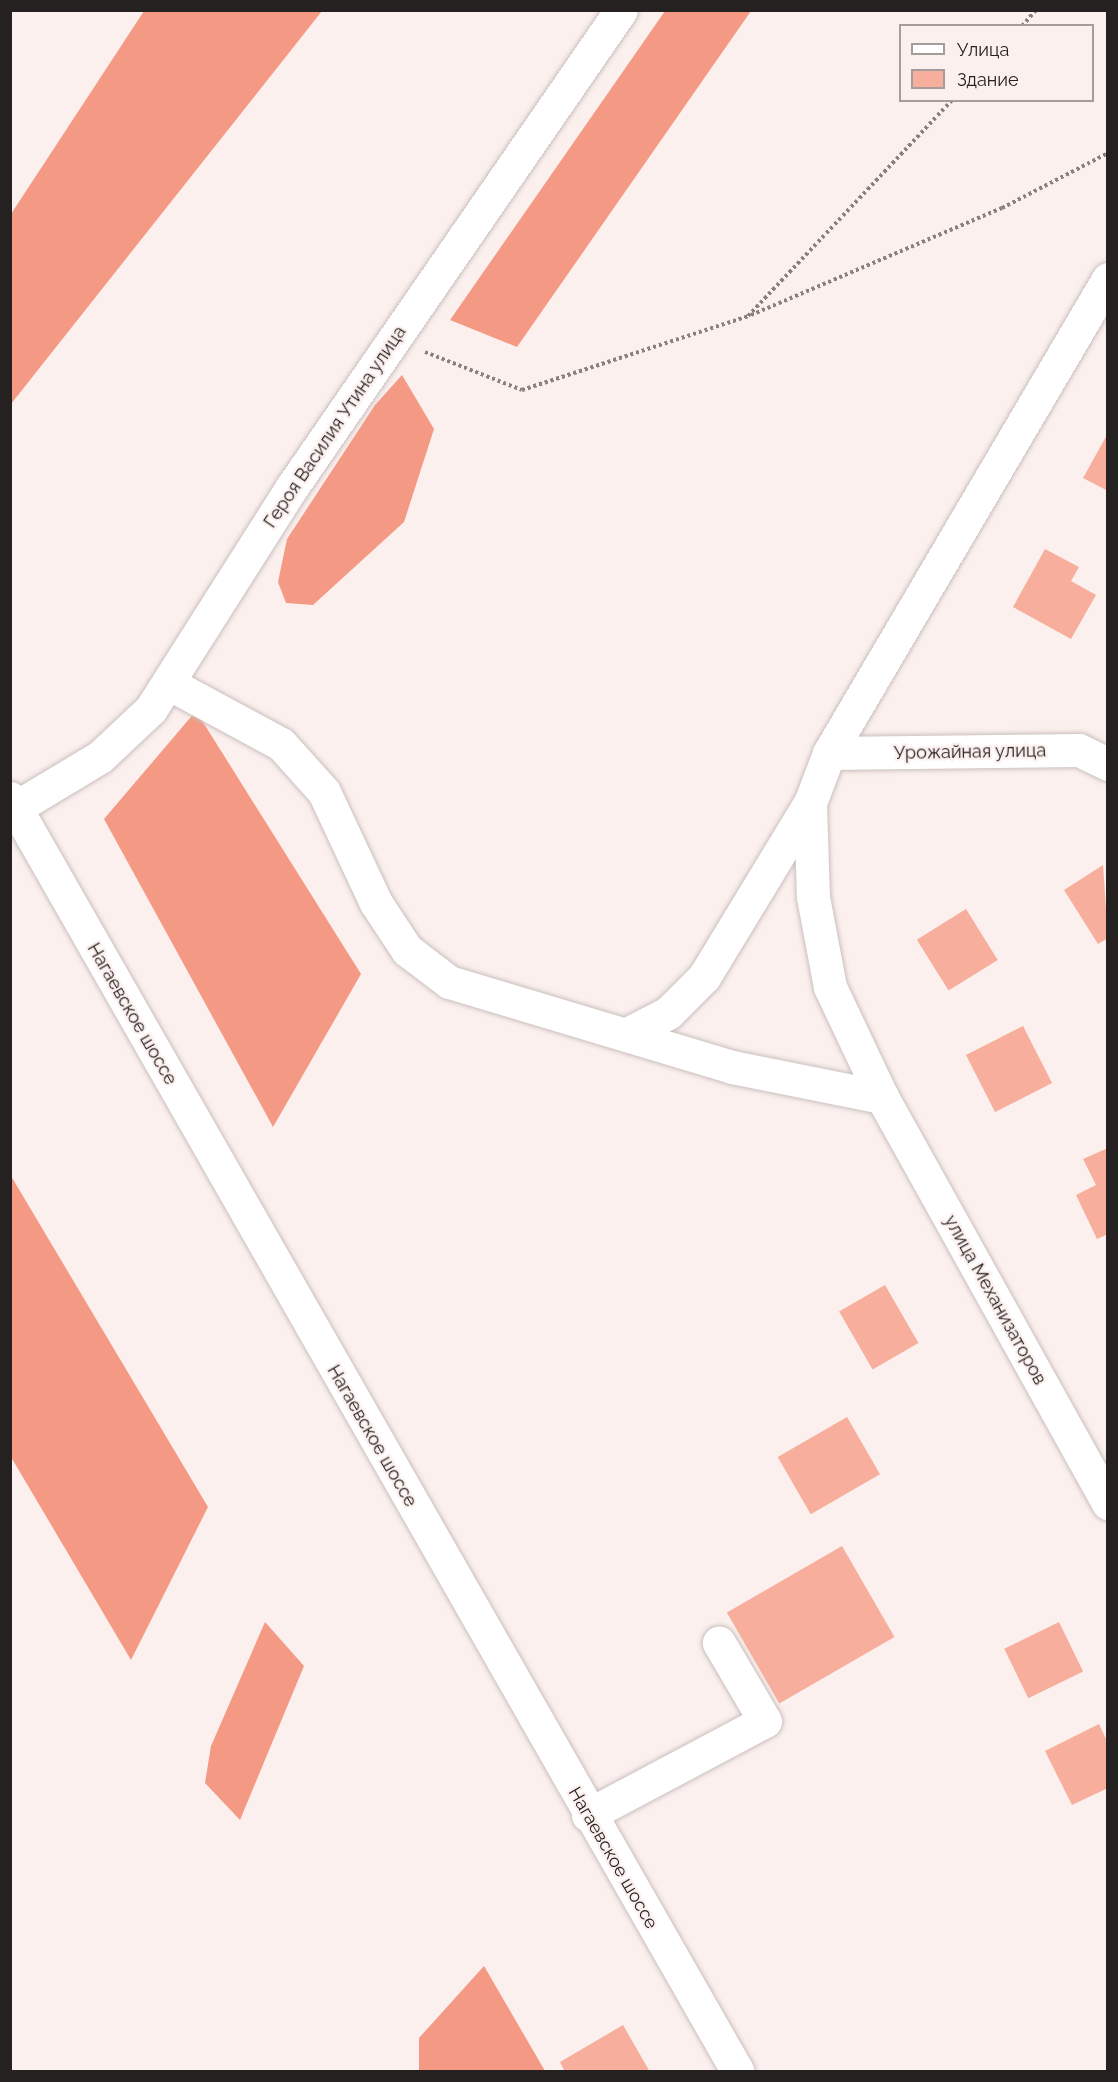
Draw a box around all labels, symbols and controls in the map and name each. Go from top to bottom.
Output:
legend [899,24,1094,102]
text: Улица [957,39,1009,60]
text: Здание [957,69,1019,90]
street label: Героя Василия Утина улица [259,322,411,532]
street label: Урожайная улица [893,740,1047,764]
street label: Нагаевское шоссе [83,939,181,1089]
street label: улица Механизаторов [939,1212,1051,1388]
street label: Нагаевское шоссе [323,1361,421,1511]
street label: Нагаевское шоссе [564,1783,662,1933]

